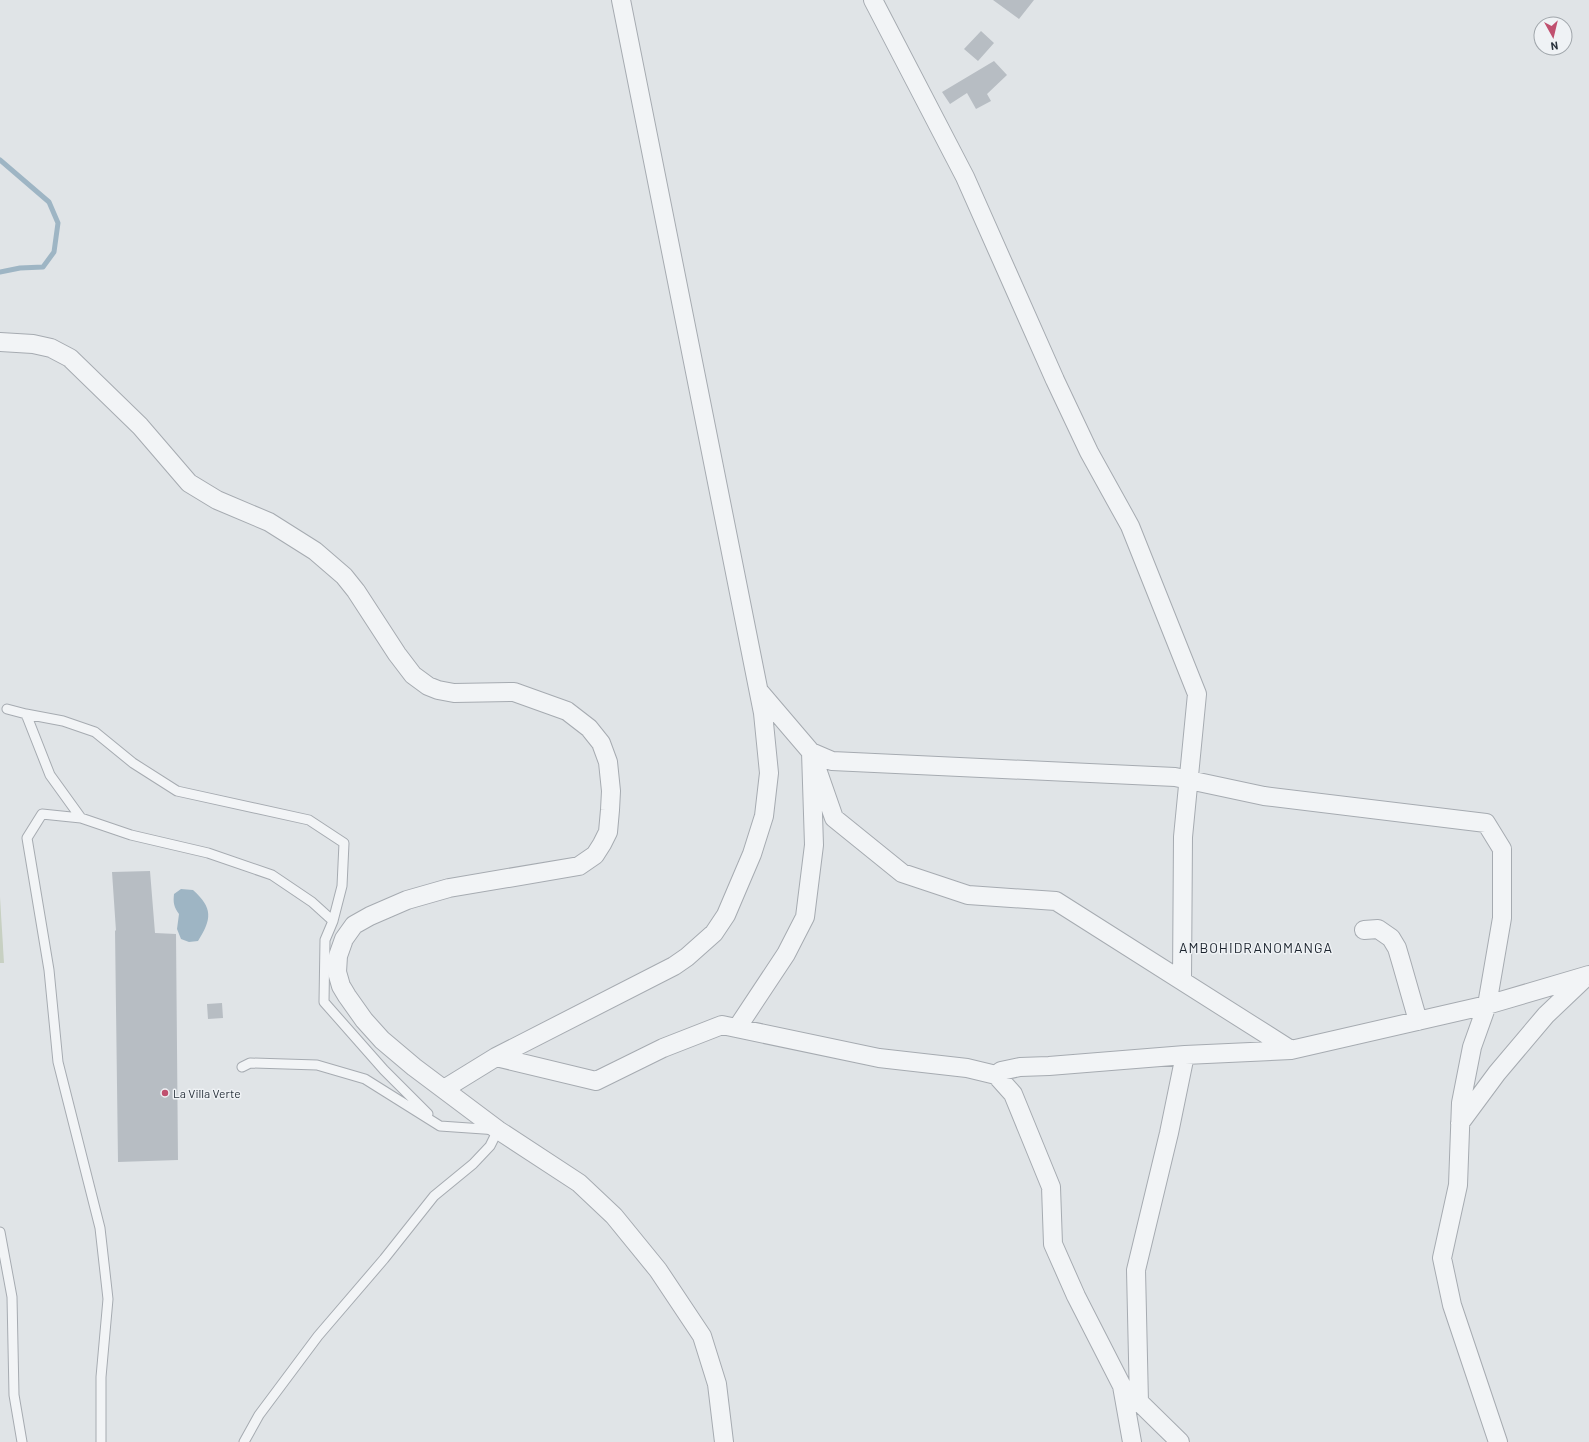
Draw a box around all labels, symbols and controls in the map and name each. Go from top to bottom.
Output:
north arrow [1533,16,1573,56]
text: N [1550,39,1559,53]
district label: AMBOHIDRANOMANGA [1179,939,1333,956]
place label: La Villa Verte [173,1086,241,1100]
marker: La Villa Verte [160,1088,170,1098]

